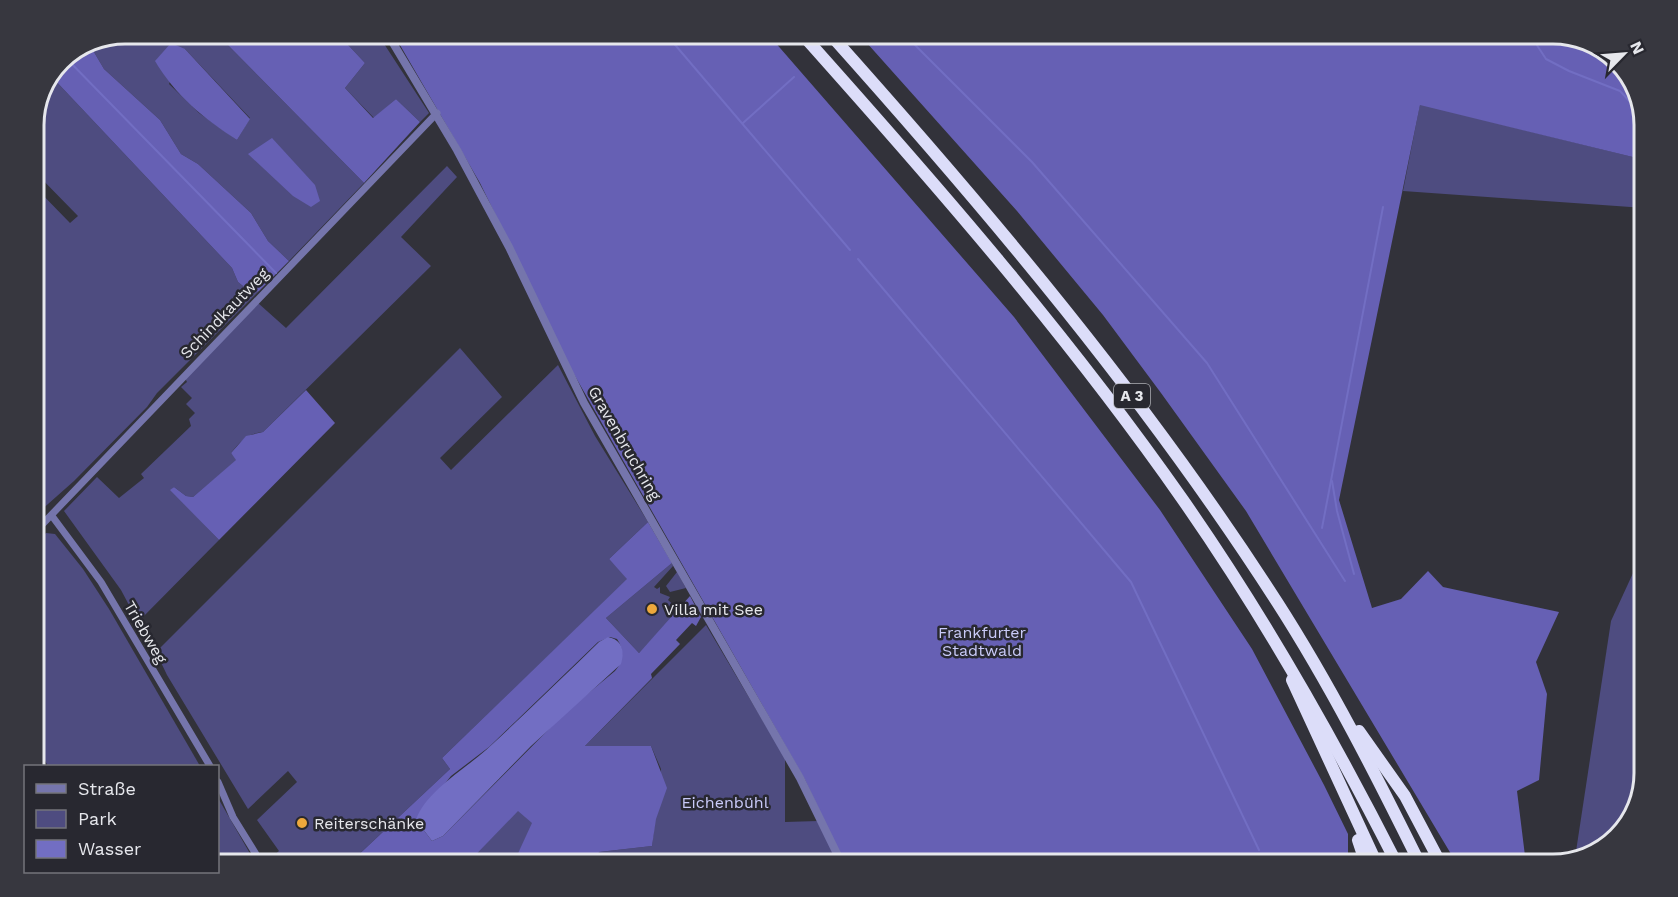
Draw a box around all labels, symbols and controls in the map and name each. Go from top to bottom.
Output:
north arrow [1594,24,1654,84]
text: N [1626,38,1648,57]
street label: Schindkautweg [176,264,273,363]
street label: Gravenbruchring [584,383,665,504]
road number: A 3 [1114,384,1150,408]
street label: Triebweg [120,598,171,667]
place label: Villa mit See [664,600,763,619]
marker: Villa mit See [645,602,659,616]
park label: Frankfurter Stadtwald [938,623,1027,660]
legend [24,765,219,873]
text: Straße [78,778,136,799]
park label: Eichenbühl [681,793,769,812]
text: Park [78,808,117,829]
place label: Reiterschänke [314,814,424,833]
marker: Reiterschänke [295,816,309,830]
text: Wasser [78,838,141,859]

